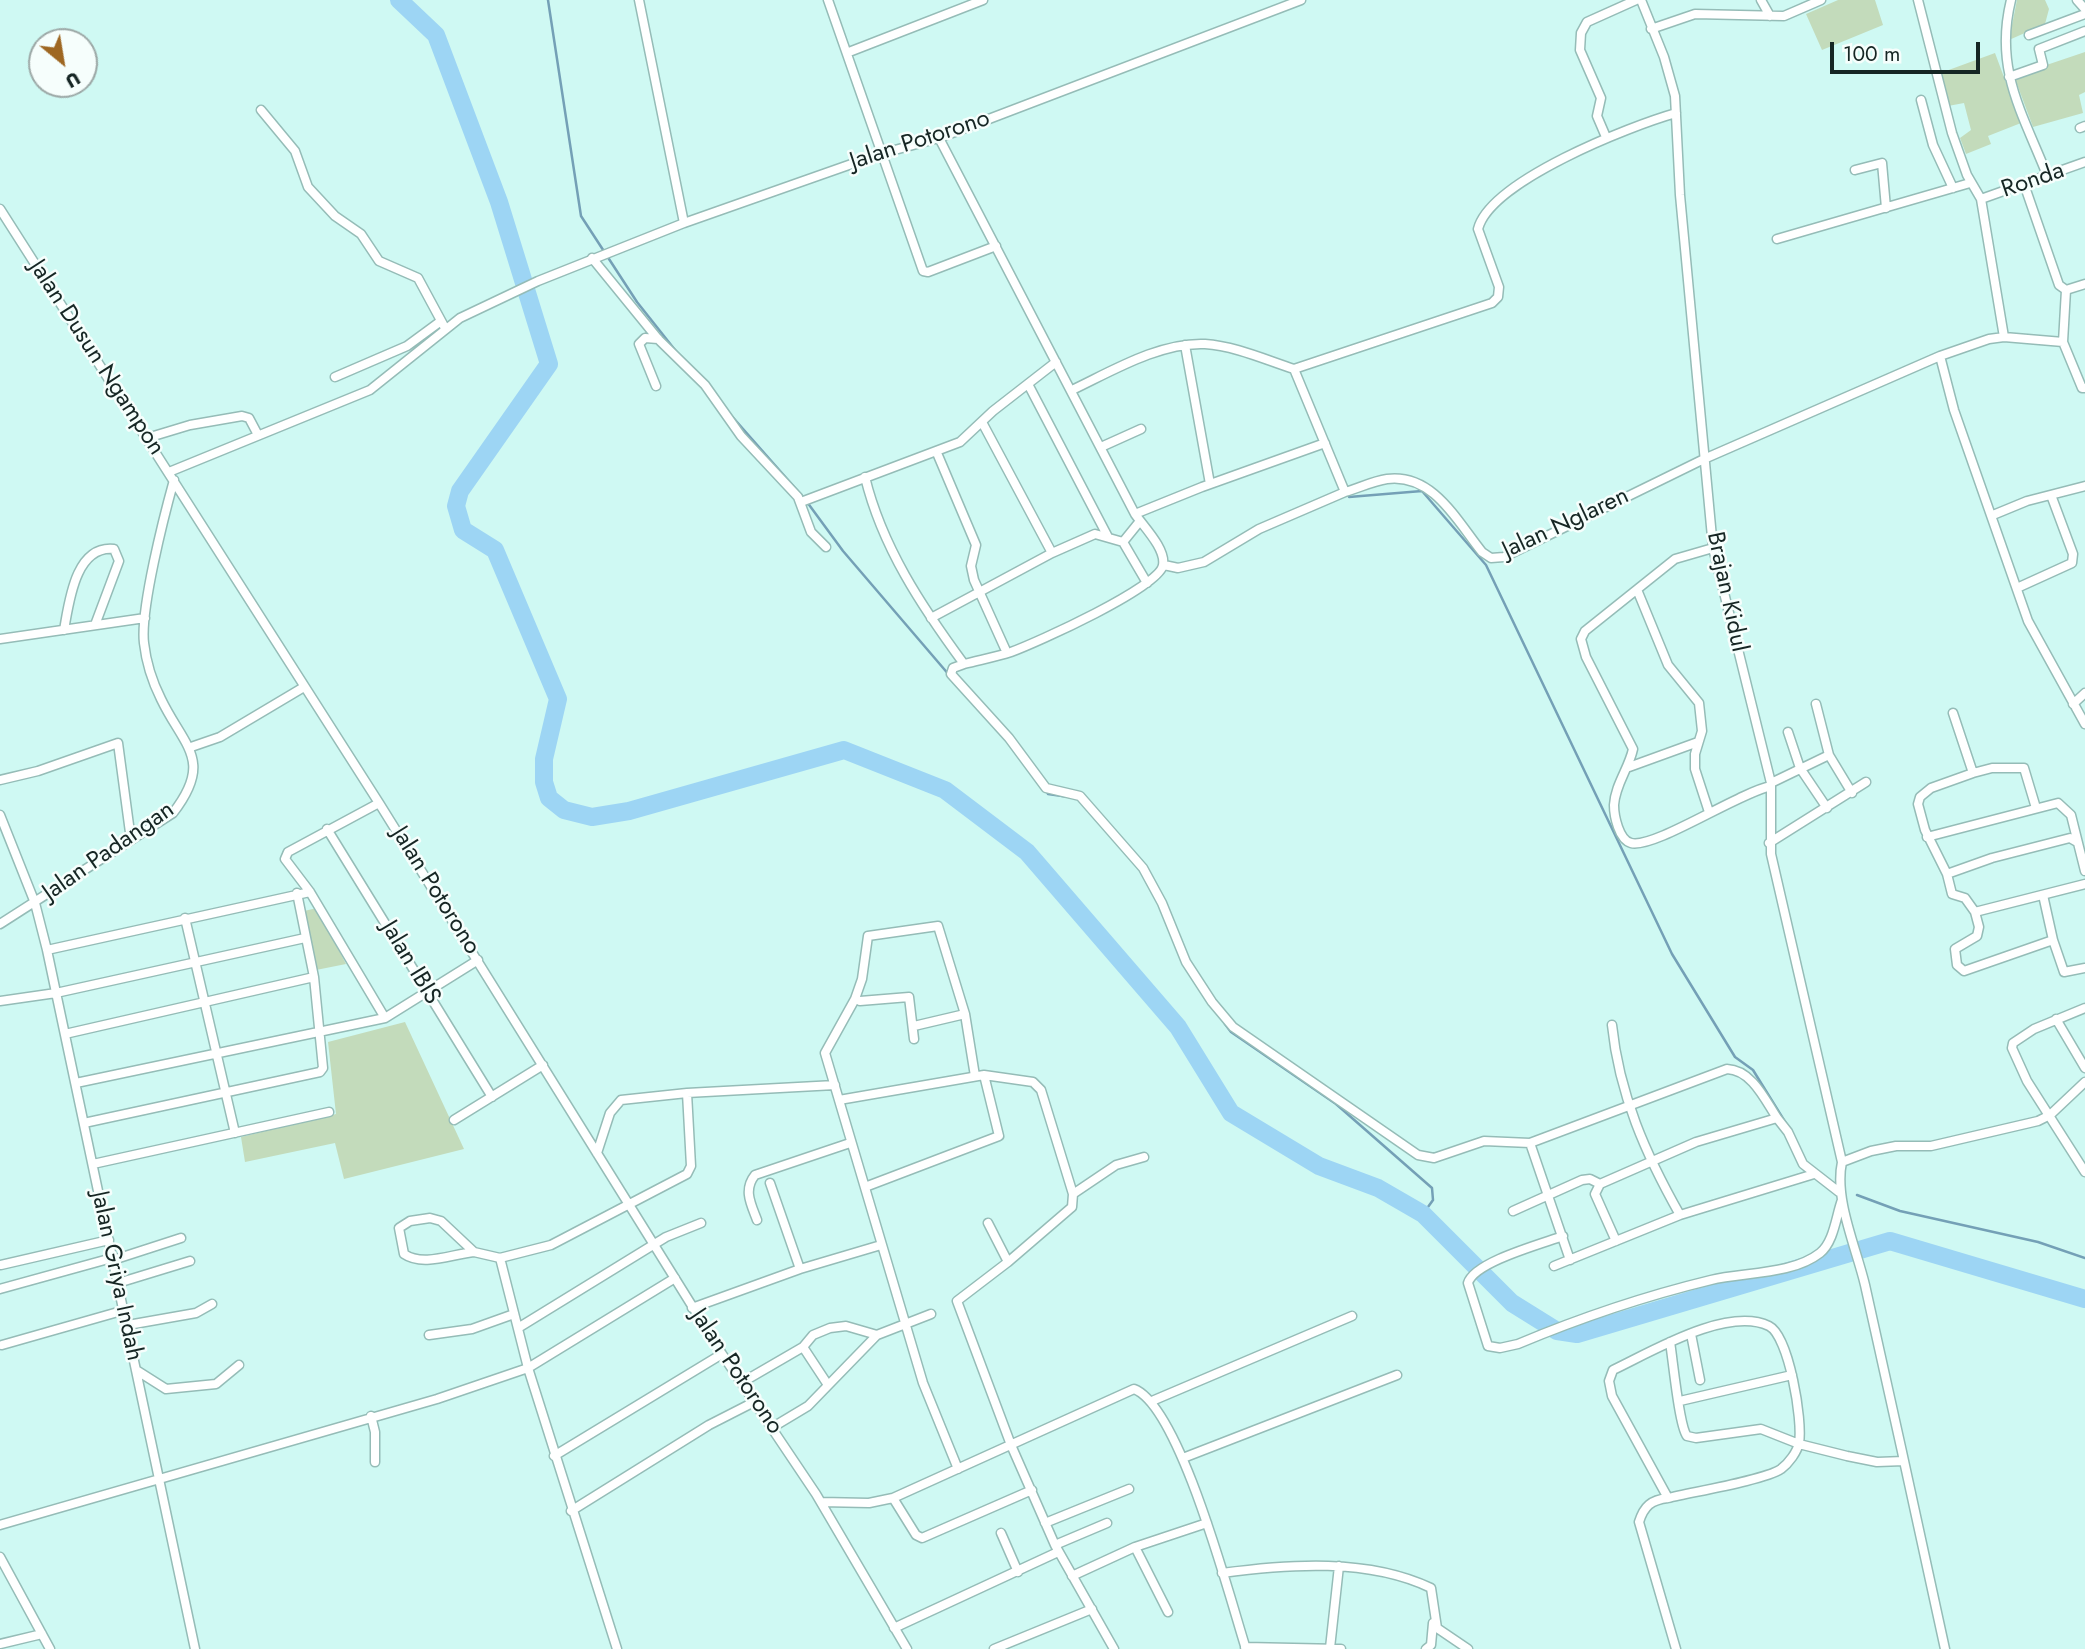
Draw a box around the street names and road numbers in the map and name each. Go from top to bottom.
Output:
street label: Jalan Potorono [846,105,994,177]
street label: Ronda [1998,157,2068,205]
street label: Jalan Dusun Ngampon [22,255,170,461]
street label: Jalan Nglaren [1498,482,1634,566]
street label: Brajan Kidul [1699,529,1753,655]
street label: Jalan Padangan [38,796,180,908]
street label: Jalan Potorono [384,822,486,960]
street label: Jalan IBIS [374,916,446,1010]
street label: Jalan Griya Indah [84,1188,148,1364]
street label: Jalan Potorono [683,1304,789,1440]

